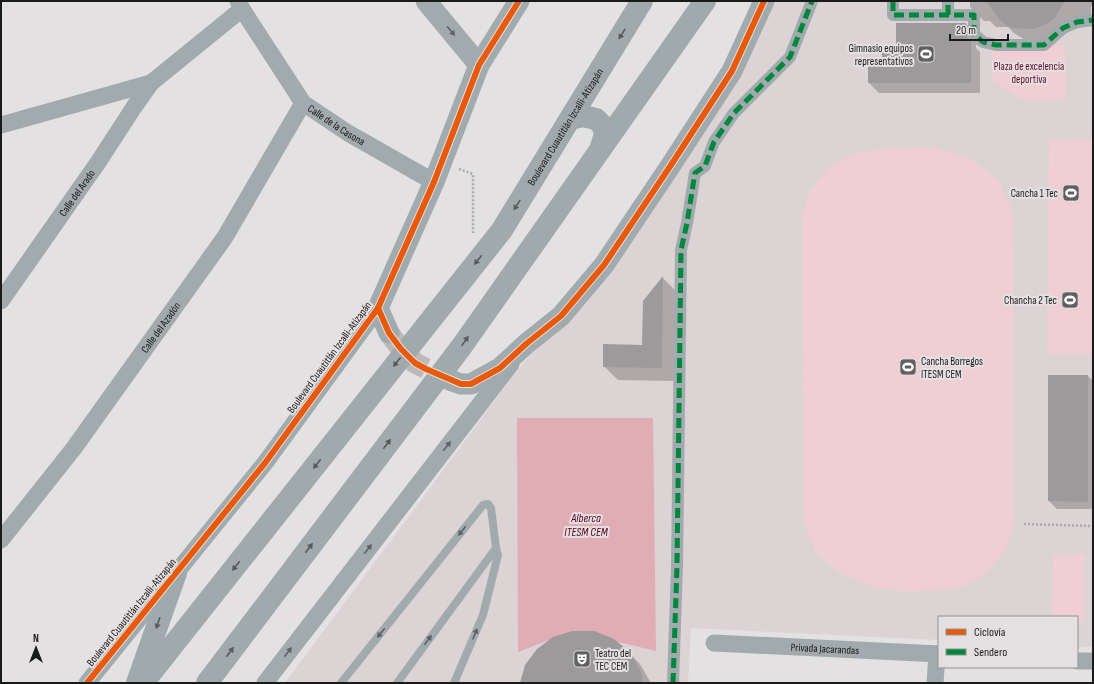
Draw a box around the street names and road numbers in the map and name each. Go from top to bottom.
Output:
street label: Boulevard Cuautitlán Izcalli-Atizapán [525,66,606,188]
street label: Calle de la Casona [305,102,367,148]
street label: Calle del Arado [56,167,98,219]
street label: Calle del Azadón [138,299,184,355]
street label: Boulevard Cuautitlán Izcalli-Atizapán [285,299,374,416]
street label: Boulevard Cuautitlán Izcalli-Atizapán [84,556,179,669]
street label: Privada Jacarandas [790,641,859,657]

